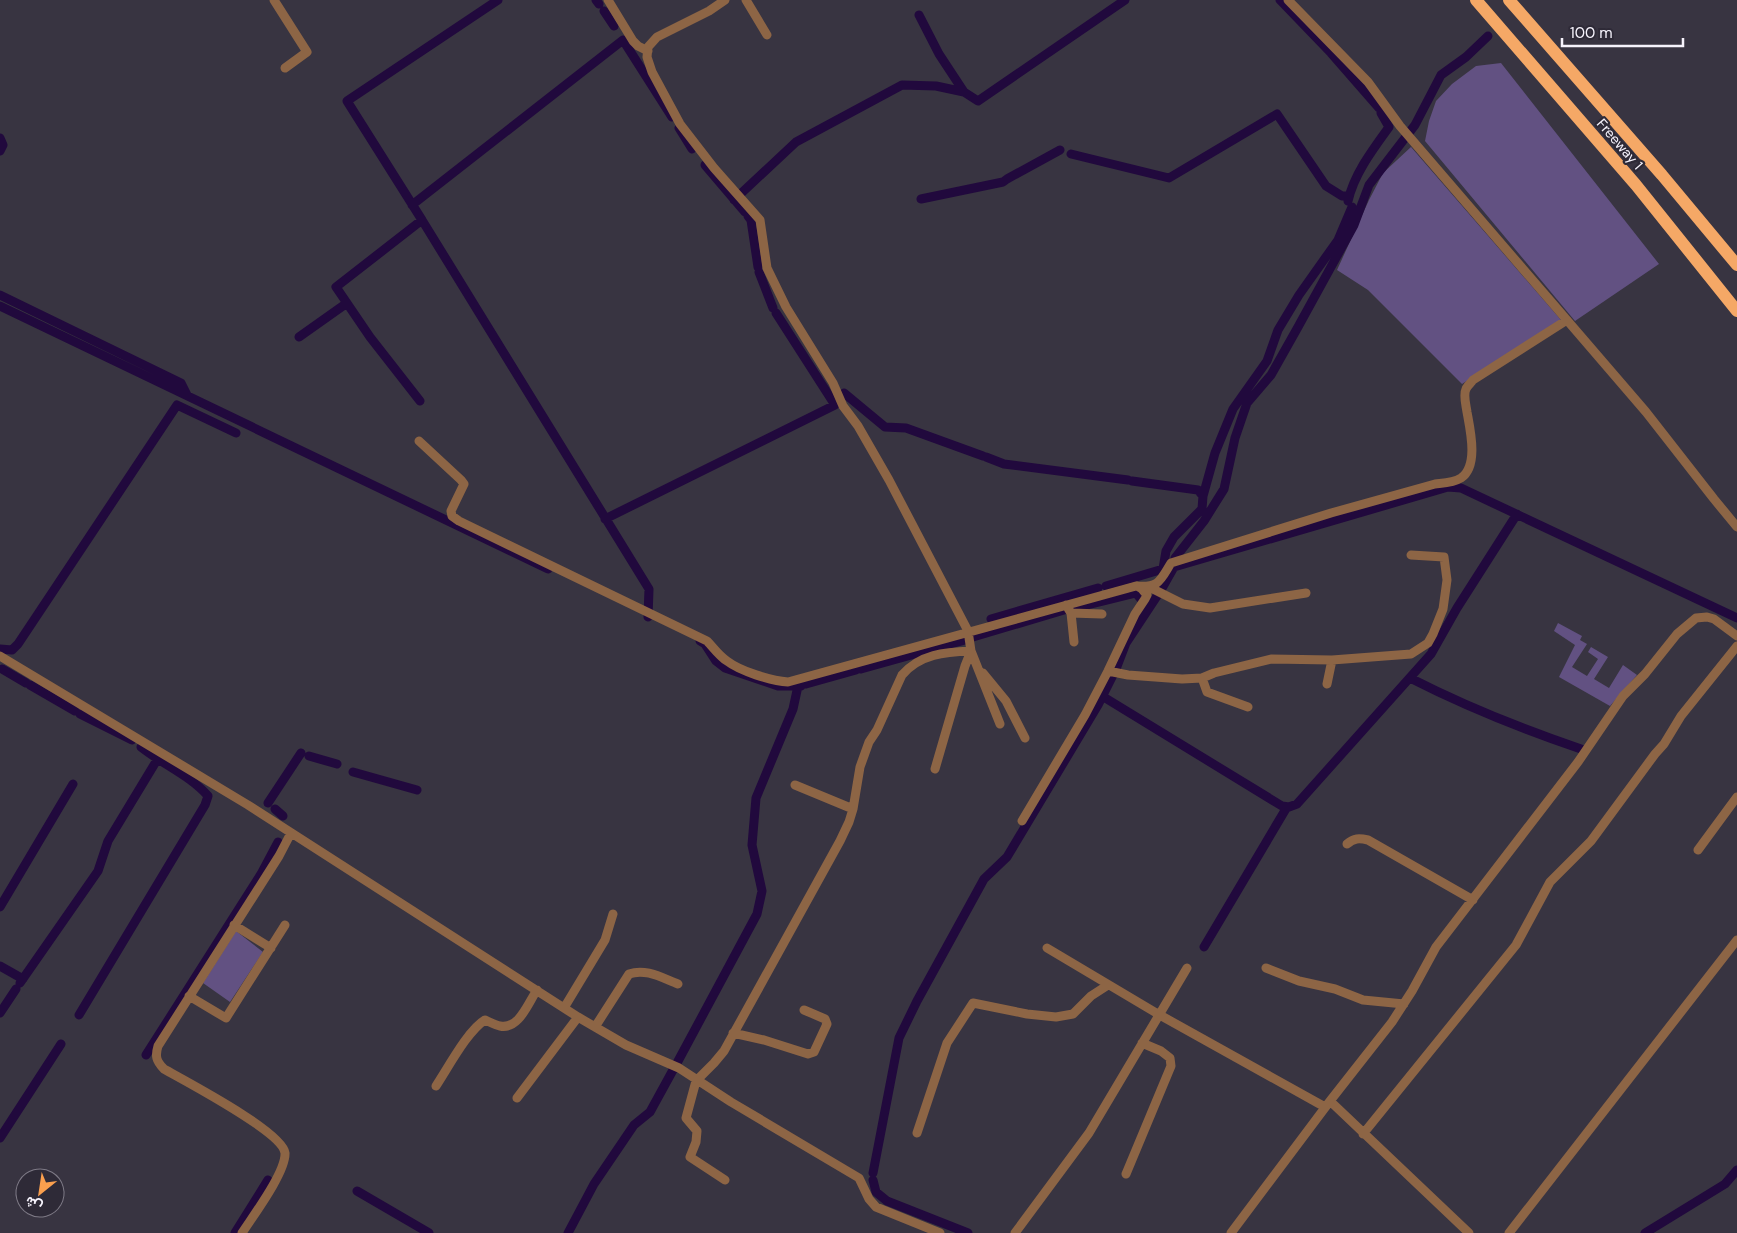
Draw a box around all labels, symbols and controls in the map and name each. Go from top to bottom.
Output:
scale bar [1562,15,1683,47]
text: 100 m [1570,23,1613,43]
street label: Freeway 1 [1593,115,1647,173]
north arrow [15,1168,65,1218]
text: ش [22,1192,45,1216]

